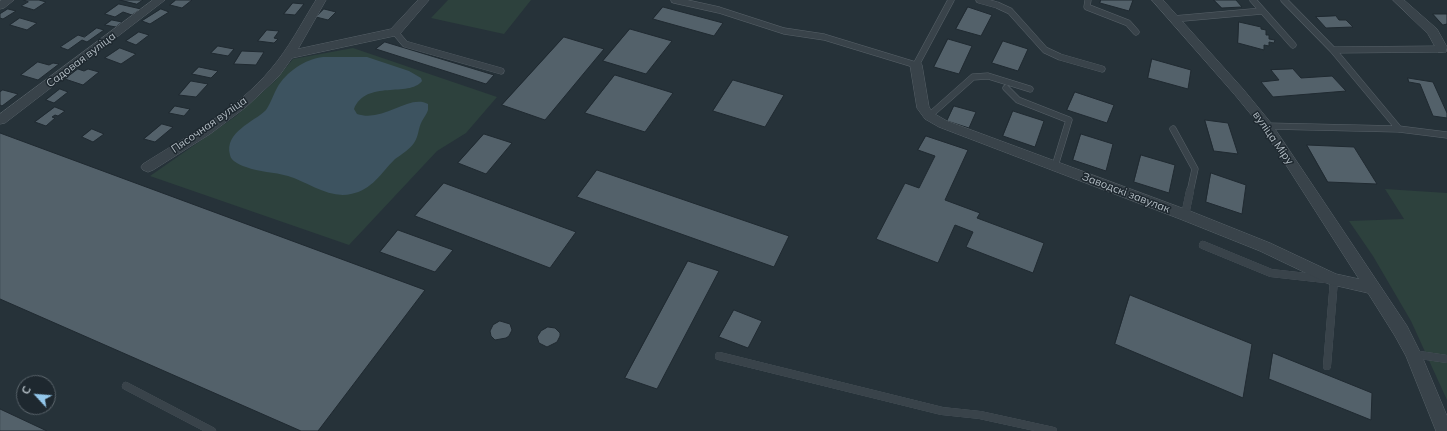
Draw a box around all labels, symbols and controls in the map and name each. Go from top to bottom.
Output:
street label: Садовая вуліца [44,30,118,90]
street label: Пясочная вуліца [169,94,249,156]
street label: вуліца Міру [1250,109,1296,167]
street label: Заводскі завулак [1080,170,1172,216]
north arrow [16,375,56,415]
text: С [18,384,34,397]

